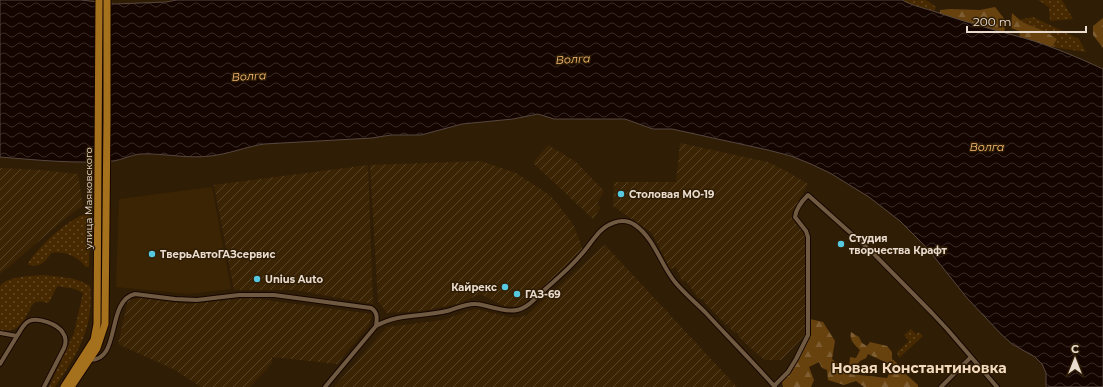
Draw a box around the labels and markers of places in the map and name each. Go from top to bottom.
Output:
place label: Столовая МО-19 [629,188,714,201]
marker: Столовая МО-19 [616,189,626,199]
place label: Студия творчества Крафт [849,232,948,257]
marker: Студия творчества Крафт [836,239,846,249]
place label: ТверьАвтоГАЗсервис [160,248,275,261]
marker: ТверьАвтоГАЗсервис [147,249,157,259]
place label: Unius Auto [265,273,323,286]
marker: Unius Auto [252,274,262,284]
place label: Кайрекс [451,281,497,294]
marker: Кайрекс [500,282,510,292]
place label: ГАЗ-69 [525,288,561,301]
marker: ГАЗ-69 [512,289,522,299]

